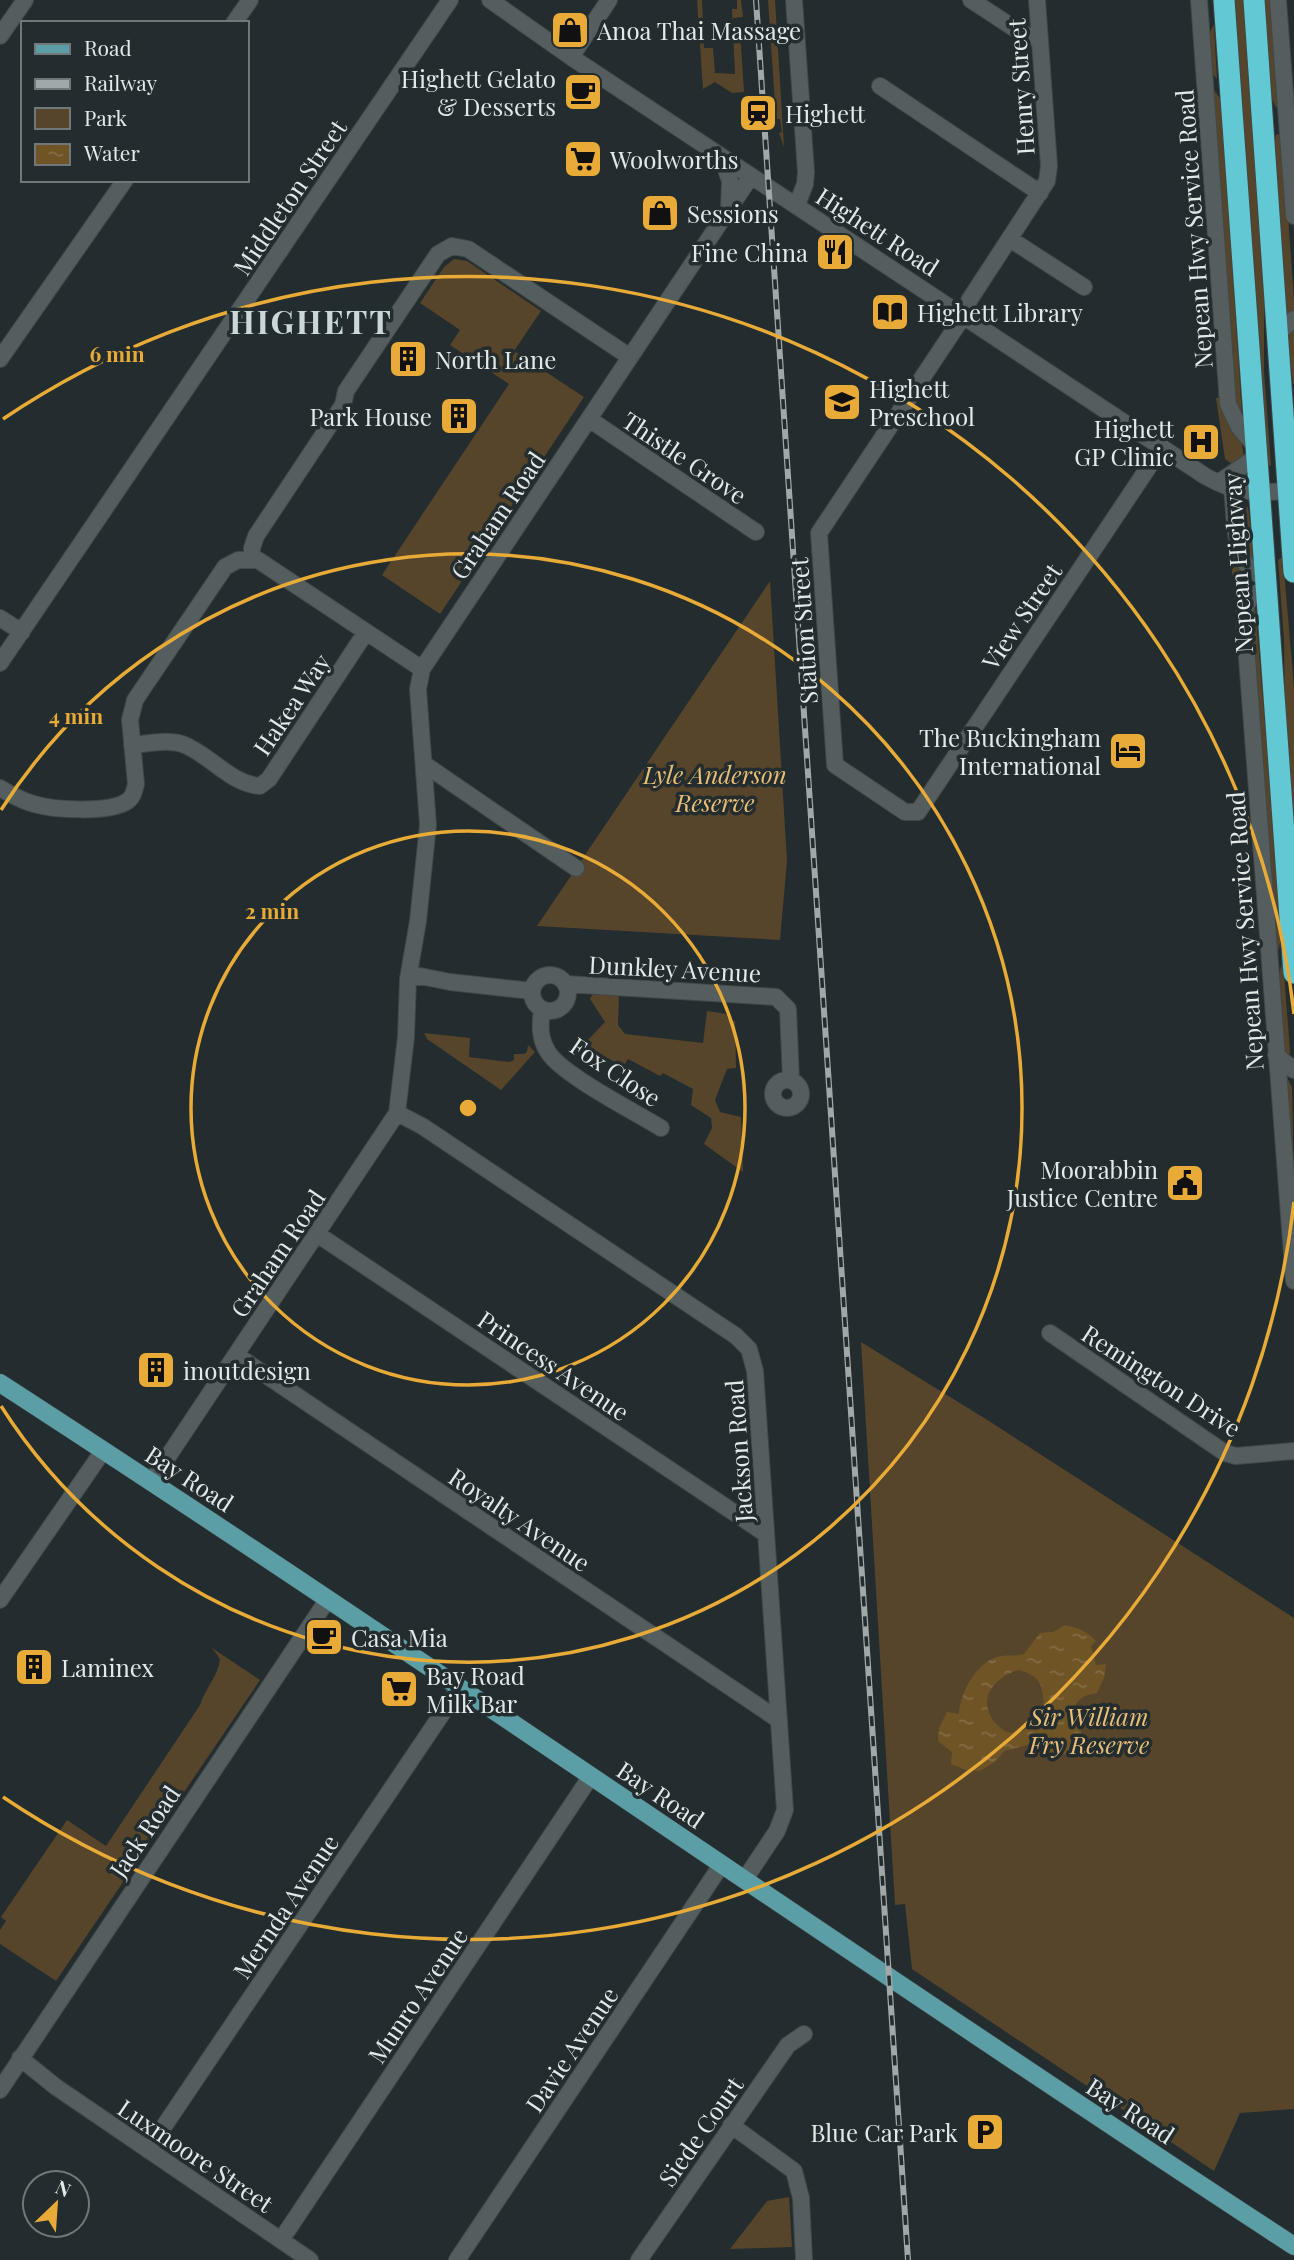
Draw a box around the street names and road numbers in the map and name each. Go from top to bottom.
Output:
street label: Henry Street [999,17,1041,156]
street label: Nepean Hwy Service Road [1167,88,1219,370]
street label: Middleton Street [225,113,353,281]
street label: Highett Road [810,179,946,283]
street label: Thistle Grove [617,404,753,510]
street label: Graham Road [443,445,552,585]
street label: Nepean Highway [1215,472,1259,654]
street label: Station Street [782,556,824,705]
street label: View Street [973,556,1069,676]
street label: Hakea Way [245,647,337,761]
street label: Nepean Hwy Service Road [1218,790,1270,1072]
street label: Dunkley Avenue [588,948,762,988]
street label: Fox Close [564,1029,668,1113]
street label: Graham Road [223,1183,332,1323]
street label: Princess Avenue [472,1303,636,1427]
street label: Remington Drive [1076,1317,1248,1443]
street label: Jackson Road [717,1379,759,1524]
street label: Bay Road [140,1438,240,1518]
street label: Royalty Avenue [443,1460,597,1578]
street label: Bay Road [611,1753,711,1835]
street label: Jack Road [101,1779,186,1884]
street label: Mernda Avenue [225,1828,345,1984]
street label: Munro Avenue [360,1921,474,2069]
street label: Davie Avenue [517,1980,625,2118]
street label: Siede Court [650,2069,750,2192]
street label: Bay Road [1081,2070,1181,2150]
street label: Luxmoore Street [112,2091,280,2219]

